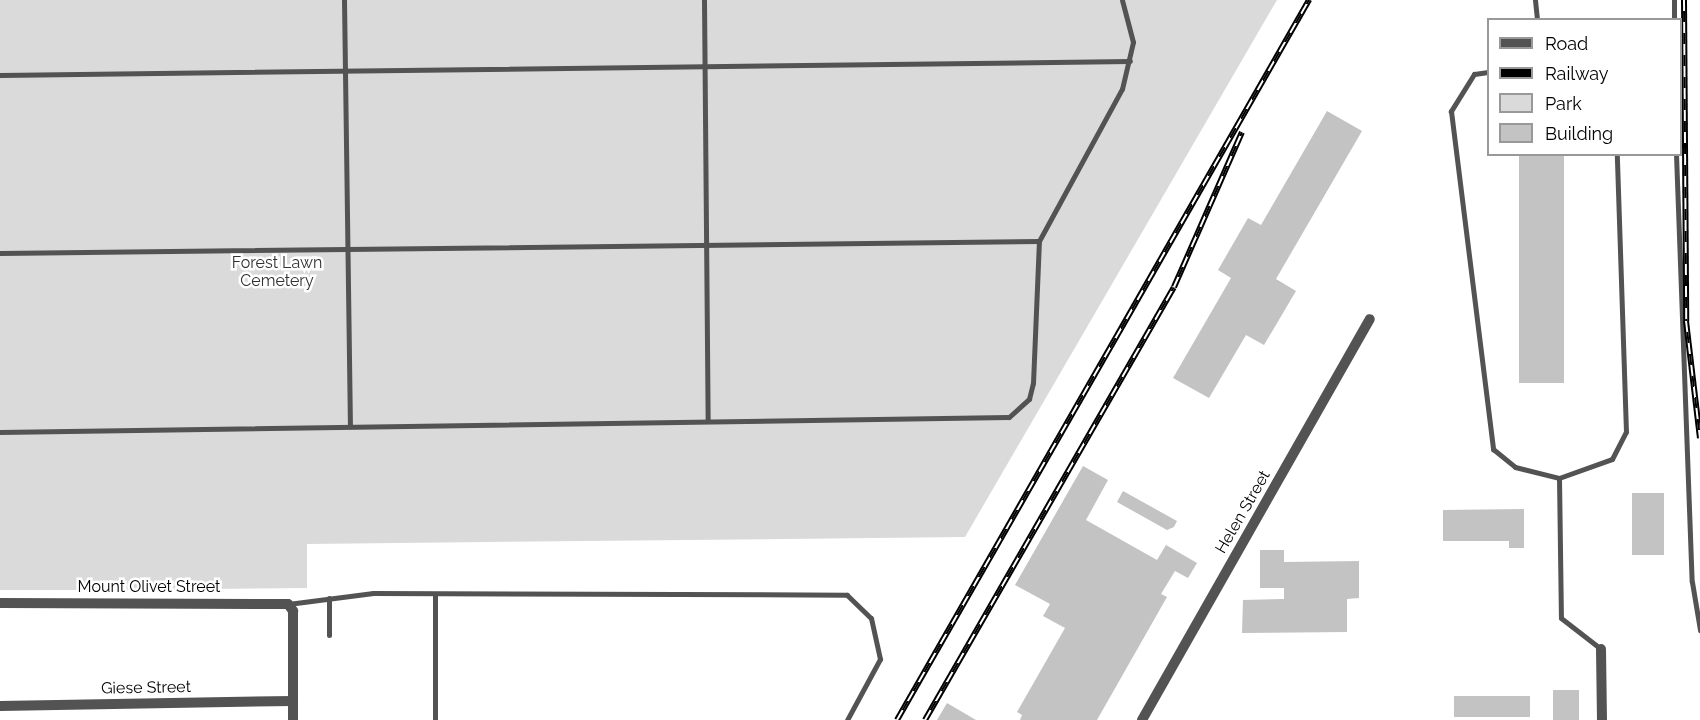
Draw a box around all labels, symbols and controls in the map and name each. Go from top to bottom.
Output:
legend [1487,18,1682,156]
text: Road [1545,33,1588,54]
text: Railway [1545,63,1609,84]
text: Park [1545,93,1582,114]
text: Building [1545,123,1613,144]
park label: Forest Lawn Cemetery [232,253,322,291]
street label: Helen Street [1212,467,1274,557]
street label: Mount Olivet Street [78,577,220,597]
street label: Giese Street [101,678,191,698]

